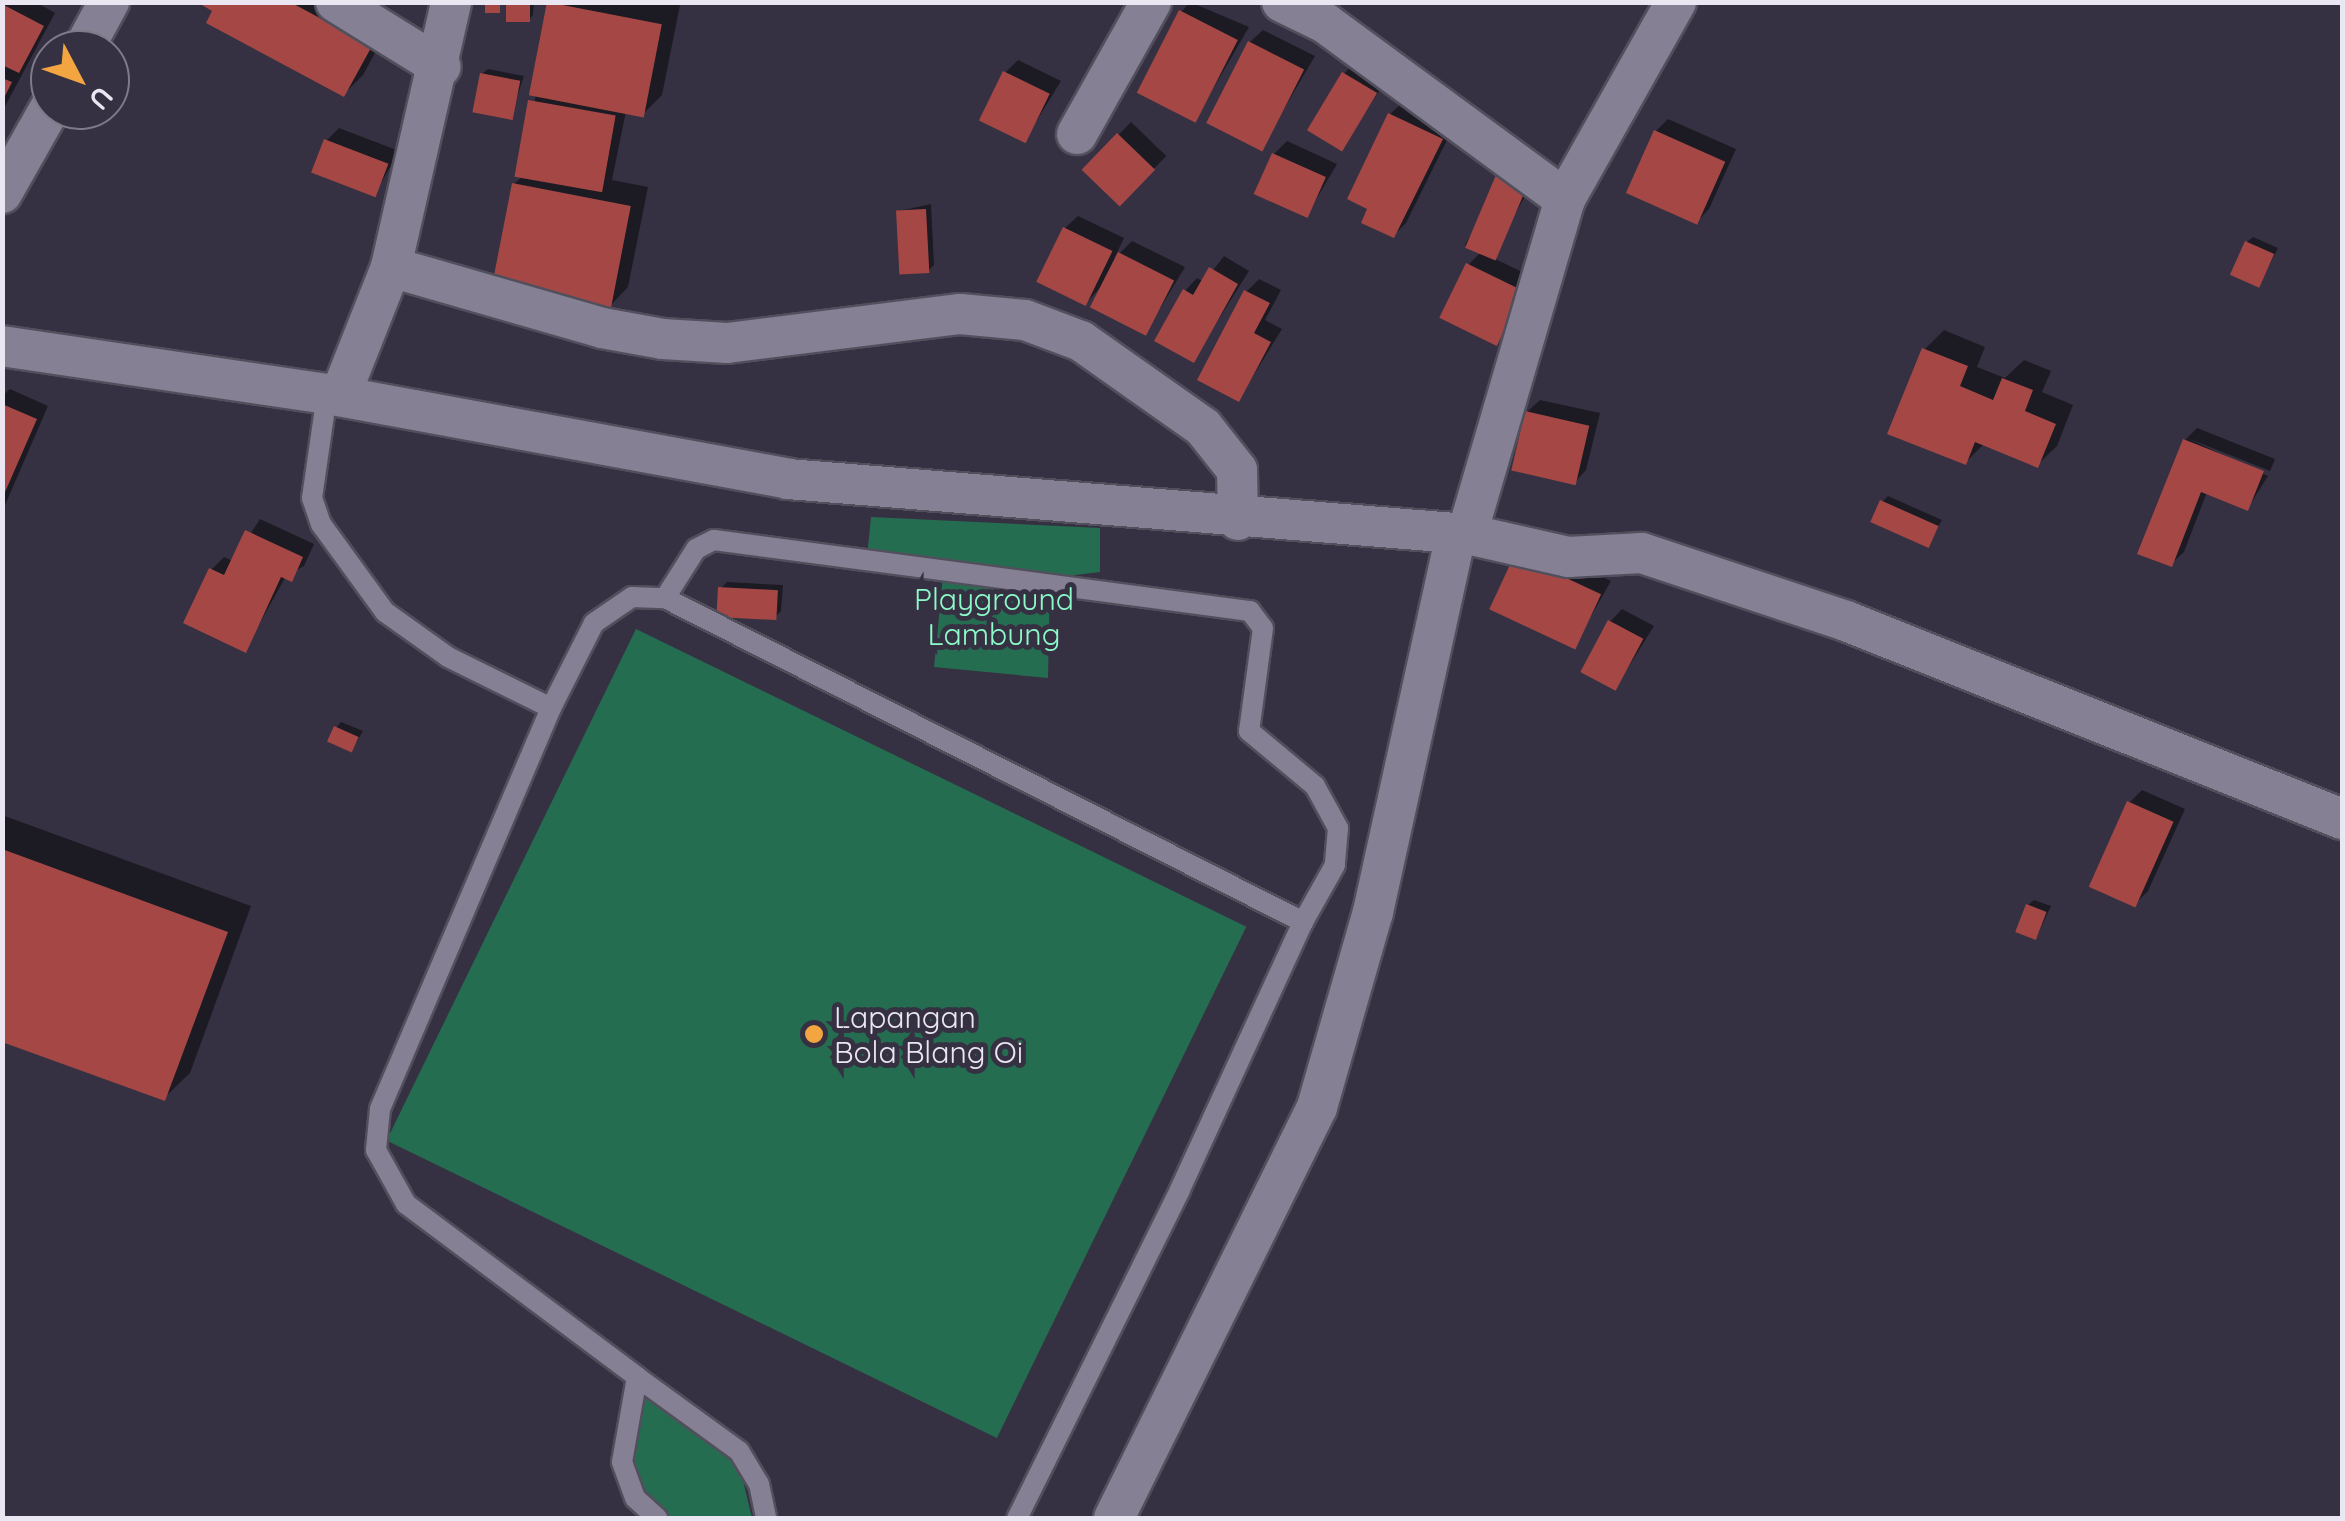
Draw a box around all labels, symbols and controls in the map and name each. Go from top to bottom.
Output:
north arrow [30,30,130,130]
text: U [82,80,121,118]
park label: Playground Lambung [914,581,1074,652]
place label: Lapangan Bola Blang Oi [834,999,1023,1070]
marker: Lapangan Bola Blang Oi [803,1023,825,1045]

